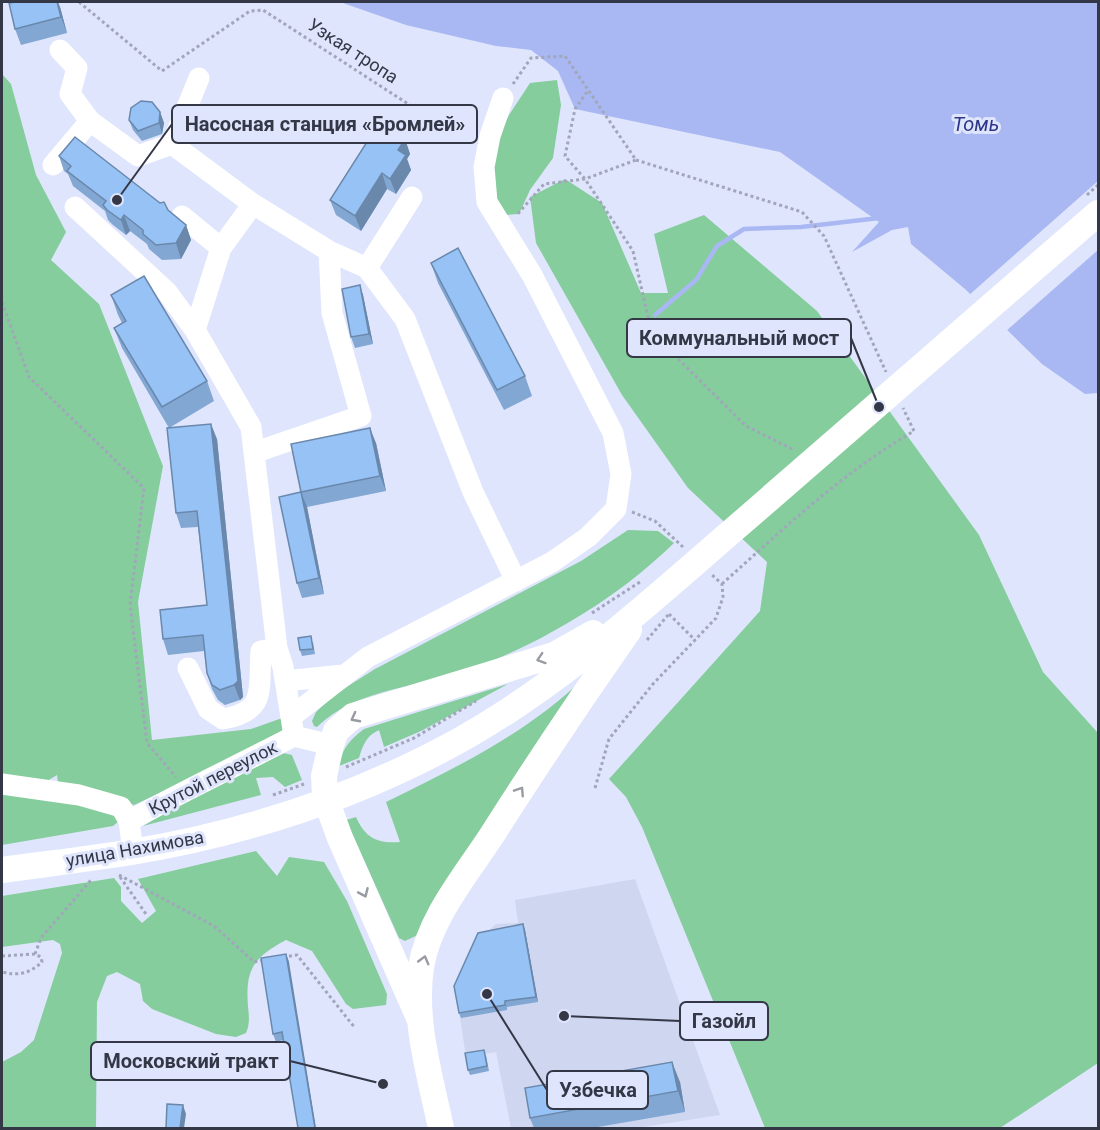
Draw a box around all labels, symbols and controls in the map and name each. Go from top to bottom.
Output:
street label: Узкая тропа [304,14,402,87]
callout: Насосная станция «Бромлей» [172,105,477,143]
text: Насосная станция «Бромлей» [185,112,465,136]
water label: Томь [953,112,999,136]
callout: Коммунальный мост [627,319,851,357]
text: Коммунальный мост [639,326,839,350]
one-way arrow [536,652,547,664]
one-way arrow [351,711,361,722]
street label: Крутой переулок [145,736,281,819]
one-way arrow [513,787,524,798]
street label: улица Нахимова [64,826,205,871]
one-way arrow [357,887,369,898]
one-way arrow [416,955,429,965]
callout: Газойл [680,1002,768,1040]
text: Газойл [692,1009,756,1033]
callout: Московский тракт [91,1042,290,1080]
text: Московский тракт [103,1049,279,1073]
callout: Узбечка [547,1071,648,1109]
text: Узбечка [559,1078,637,1102]

